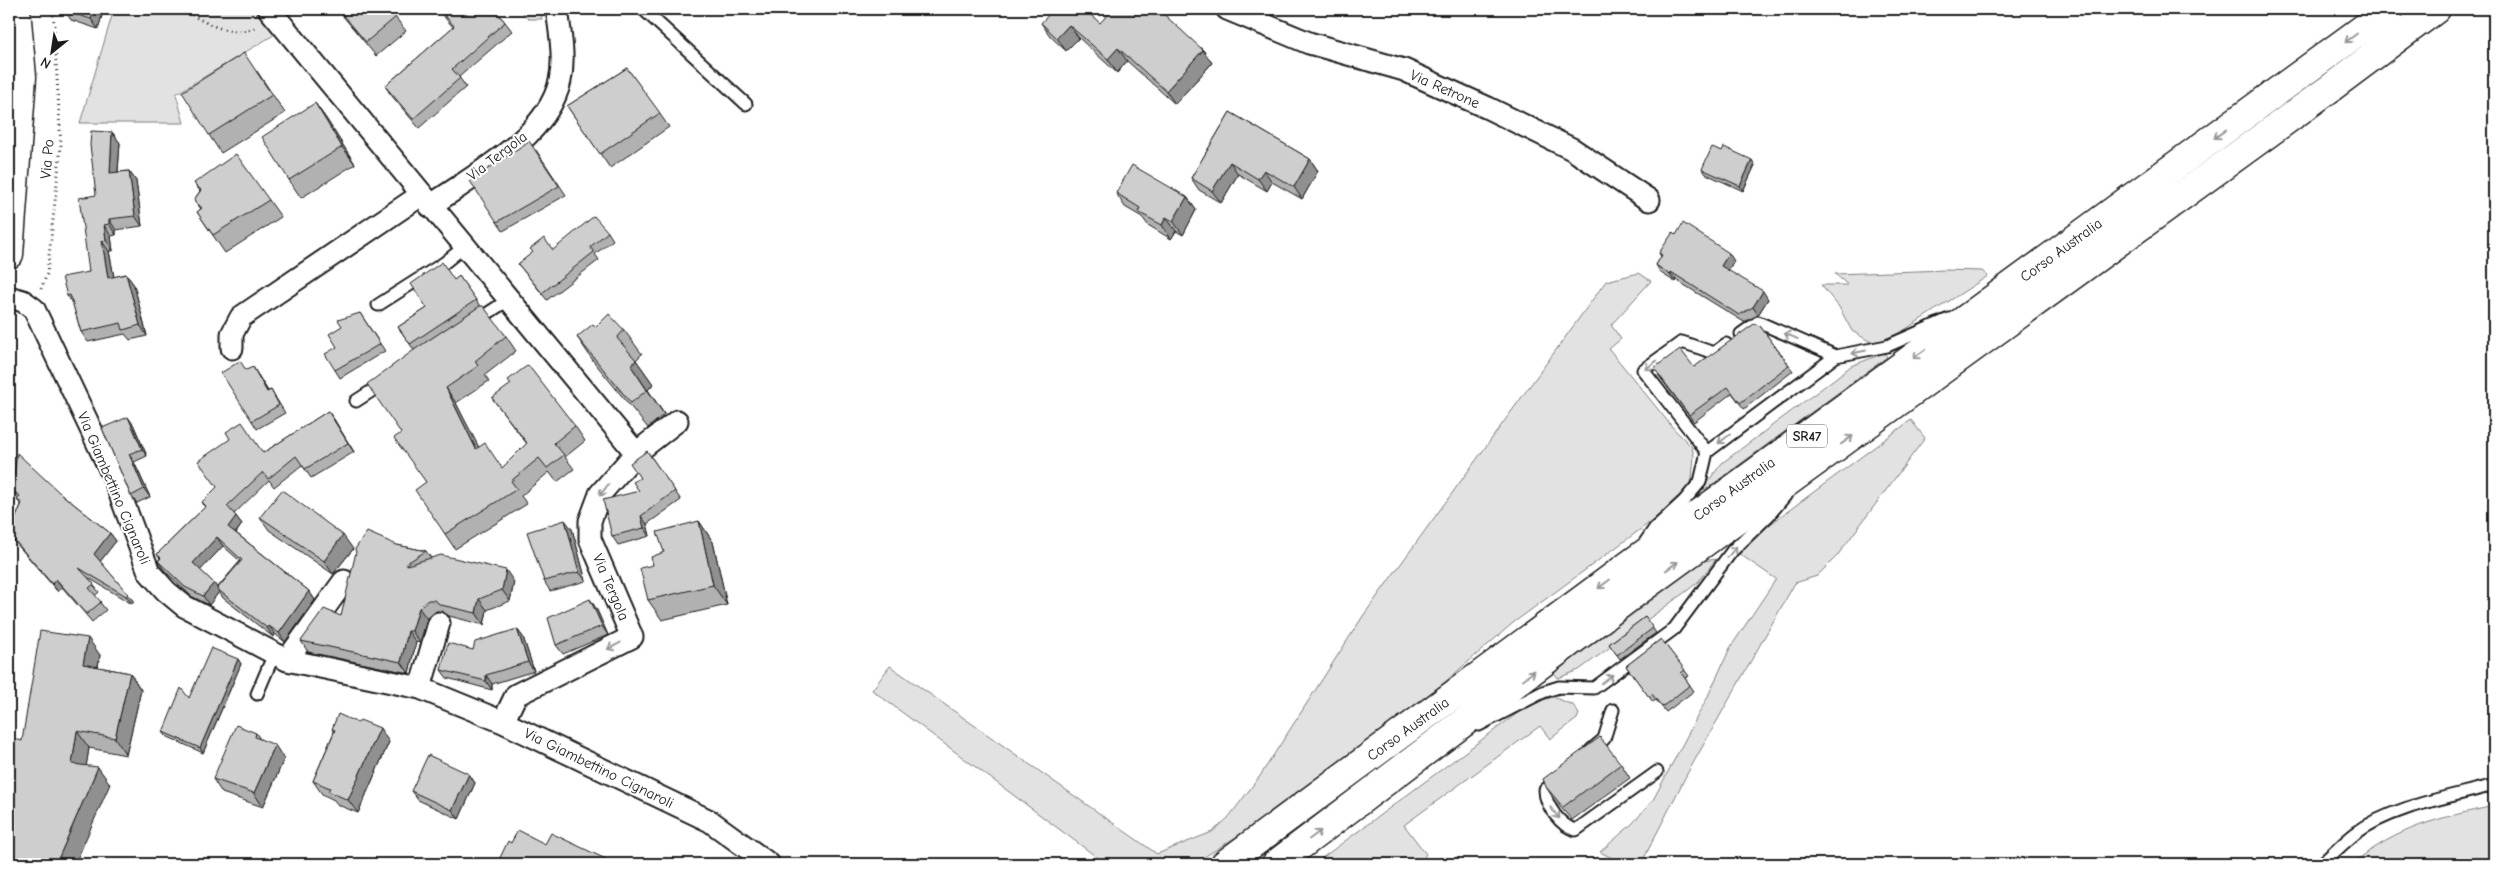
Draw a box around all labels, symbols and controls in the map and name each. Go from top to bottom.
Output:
north arrow [28,28,78,78]
one-way arrow [2344,33,2358,43]
text: N [38,53,54,72]
street label: Via Retrone [1407,66,1483,113]
street label: Via Tergola [463,128,531,184]
one-way arrow [2214,129,2227,140]
street label: Via Po [36,138,58,180]
street label: Corso Australia [2016,214,2106,286]
one-way arrow [1784,331,1799,341]
one-way arrow [1851,347,1867,357]
one-way arrow [1912,349,1926,359]
one-way arrow [1645,359,1658,370]
street label: Via Giambettino Cignaroli [74,409,154,567]
road number: SR47 [1787,424,1827,448]
one-way arrow [1718,434,1731,445]
one-way arrow [1840,435,1853,446]
street label: Corso Australia [1689,453,1779,525]
one-way arrow [599,483,610,496]
one-way arrow [1726,546,1737,559]
street label: Via Tergola [589,551,633,623]
one-way arrow [1665,561,1679,571]
one-way arrow [1597,579,1611,589]
one-way arrow [607,642,622,652]
one-way arrow [1522,669,1535,680]
one-way arrow [1600,674,1614,684]
street label: Corso Australia [1363,693,1453,765]
street label: Via Giambettino Cignaroli [521,724,677,812]
one-way arrow [1550,806,1561,819]
one-way arrow [1308,830,1322,840]

